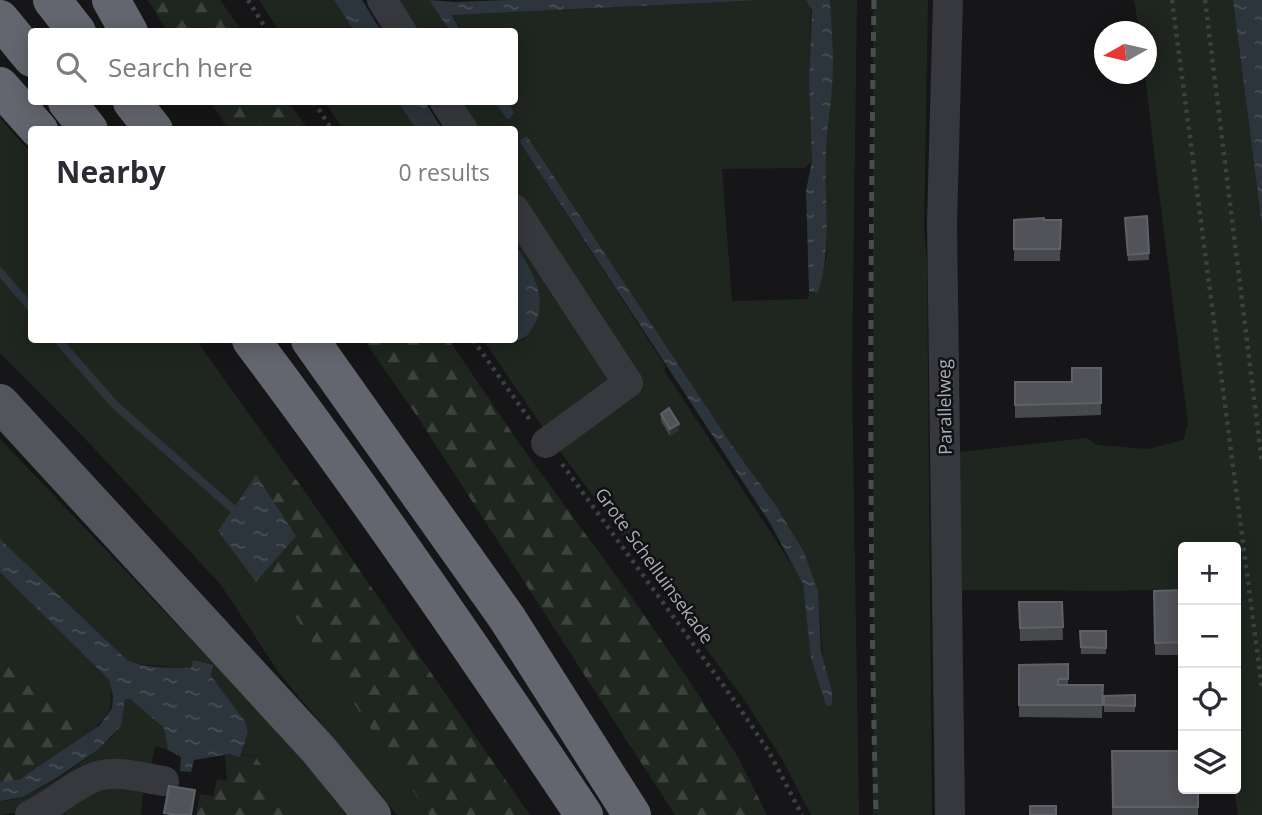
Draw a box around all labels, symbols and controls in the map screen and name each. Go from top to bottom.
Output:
north arrow [1094,21,1157,84]
search box [28,28,518,105]
icon: search [52,48,90,86]
text: Search here [108,49,253,85]
text: Nearby [56,151,166,192]
text: 0 results [399,156,490,188]
street label: Parallelweg [931,359,957,455]
street label: Grote Schelluinsekade [590,483,720,648]
map controls [1178,542,1241,794]
button: + [1178,542,1241,605]
button: − [1178,605,1241,668]
button: locate [1178,668,1241,731]
button: layers [1178,731,1241,794]

